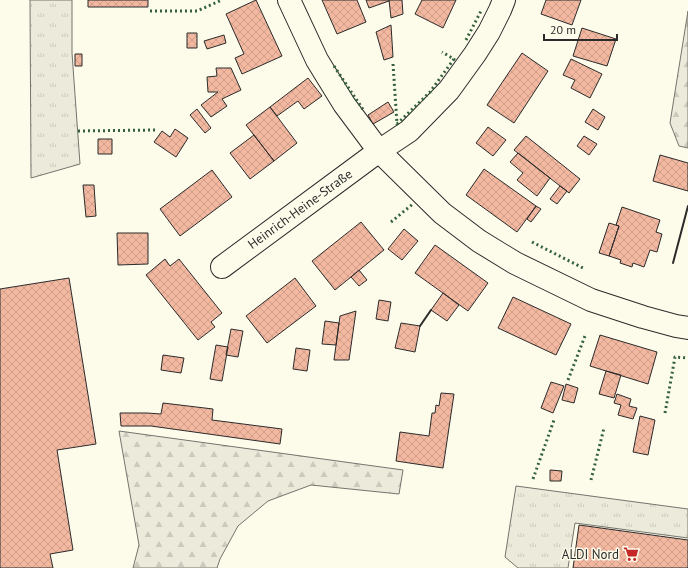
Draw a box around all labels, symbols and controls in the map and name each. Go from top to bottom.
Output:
scale bar [544,16,617,42]
text: 20 m [550,22,576,37]
street label: Heinrich-Heine-Straße [244,165,356,253]
supermarket icon: ALDI Nord [622,545,640,563]
place label: ALDI Nord [562,546,619,563]

